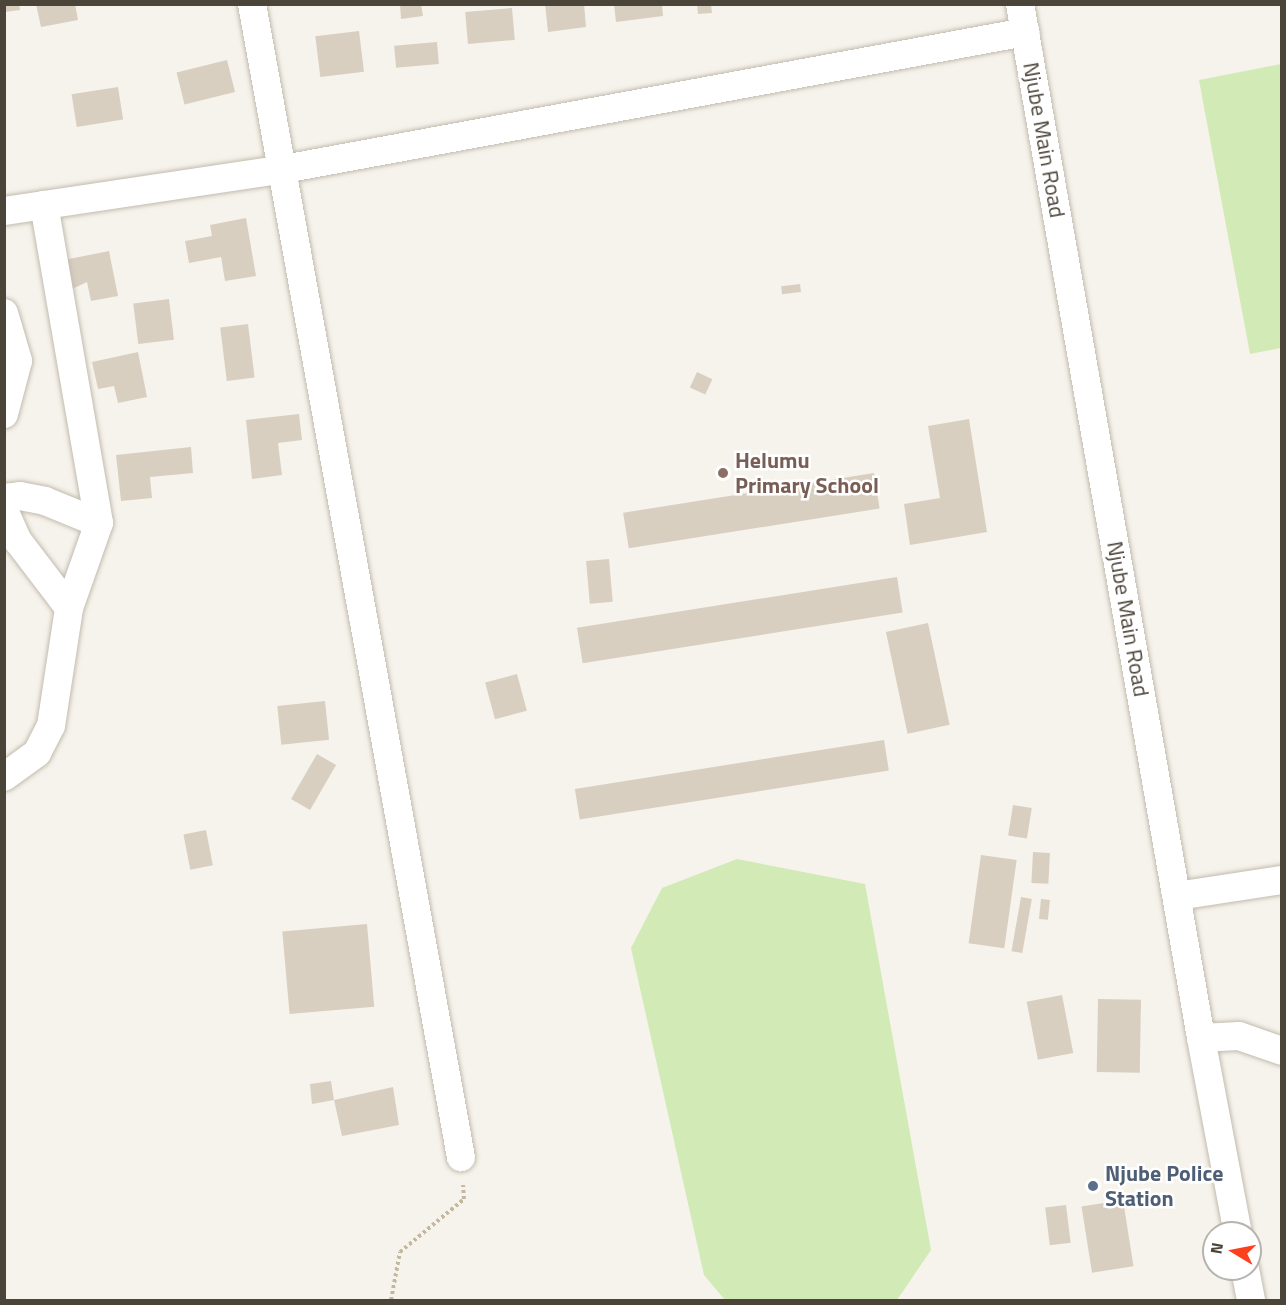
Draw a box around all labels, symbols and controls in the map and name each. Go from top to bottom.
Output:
street label: Njube Main Road [1017,60,1071,220]
place label: Helumu Primary School [735,447,879,499]
marker: Helumu Primary School [716,466,730,480]
street label: Njube Main Road [1101,539,1155,699]
place label: Njube Police Station [1105,1160,1223,1212]
marker: Njube Police Station [1086,1179,1100,1193]
north arrow [1202,1221,1262,1281]
text: N [1203,1241,1229,1256]

